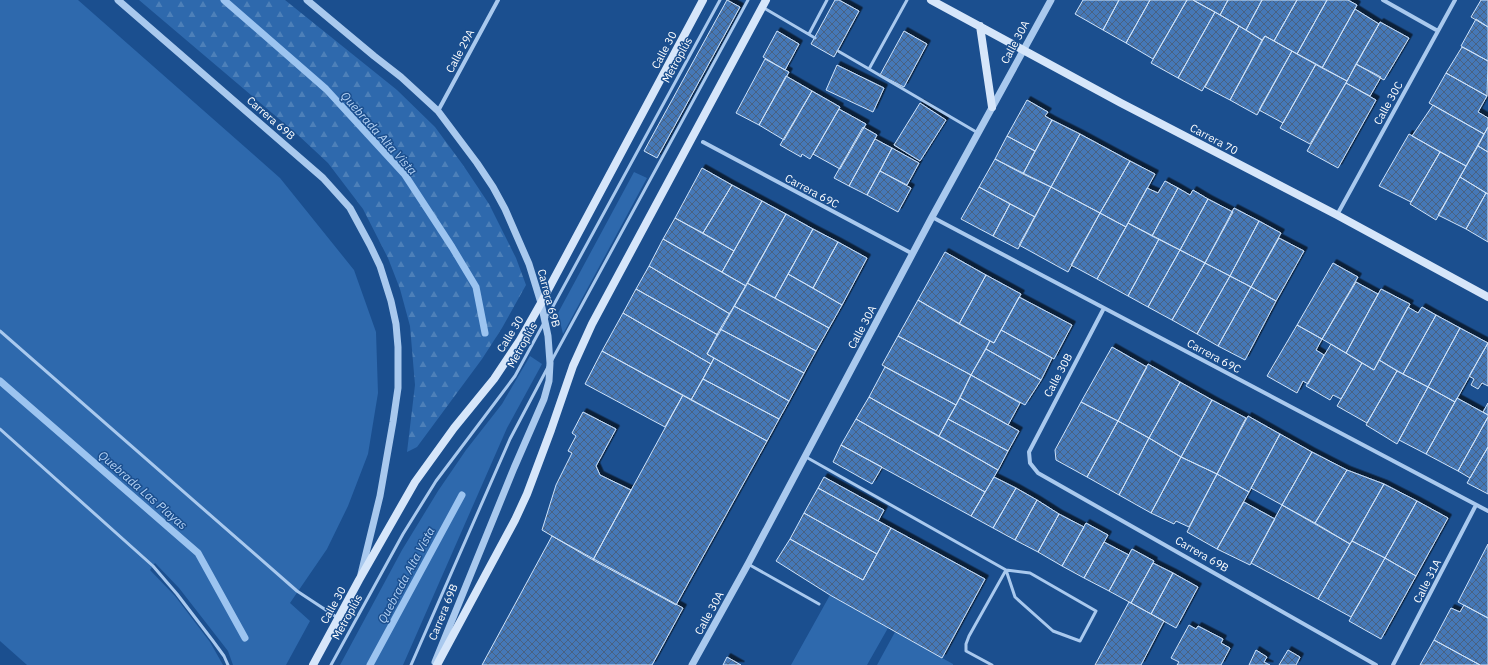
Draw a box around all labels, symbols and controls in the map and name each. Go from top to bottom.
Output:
street label: Calle 30A [998,18,1032,66]
street label: Calle 29A [443,27,477,75]
street label: Calle 30 [648,29,680,71]
street label: Metroplús [659,35,695,85]
street label: Calle 30C [1370,79,1406,127]
water label: Quebrada Alta Vista [338,88,420,178]
street label: Carrera 69B [244,93,298,143]
street label: Carrera 70 [1188,121,1240,157]
street label: Carrera 69C [783,171,842,211]
street label: Carrera 69B [535,267,563,329]
street label: Calle 30A [845,303,879,351]
street label: Calle 30 [493,313,527,355]
street label: Metroplús [504,320,540,370]
street label: Carrera 69C [1185,336,1244,376]
street label: Calle 30B [1041,351,1075,399]
water label: Quebrada Las Playas [96,447,191,533]
water label: Quebrada Alta Vista [374,524,438,626]
street label: Carrera 69B [1173,533,1231,575]
street label: Calle 31A [1410,557,1444,605]
street label: Carrera 69B [425,582,461,642]
street label: Calle 30 [317,584,349,626]
street label: Calle 30A [691,589,727,637]
street label: Metroplús [329,592,365,642]

